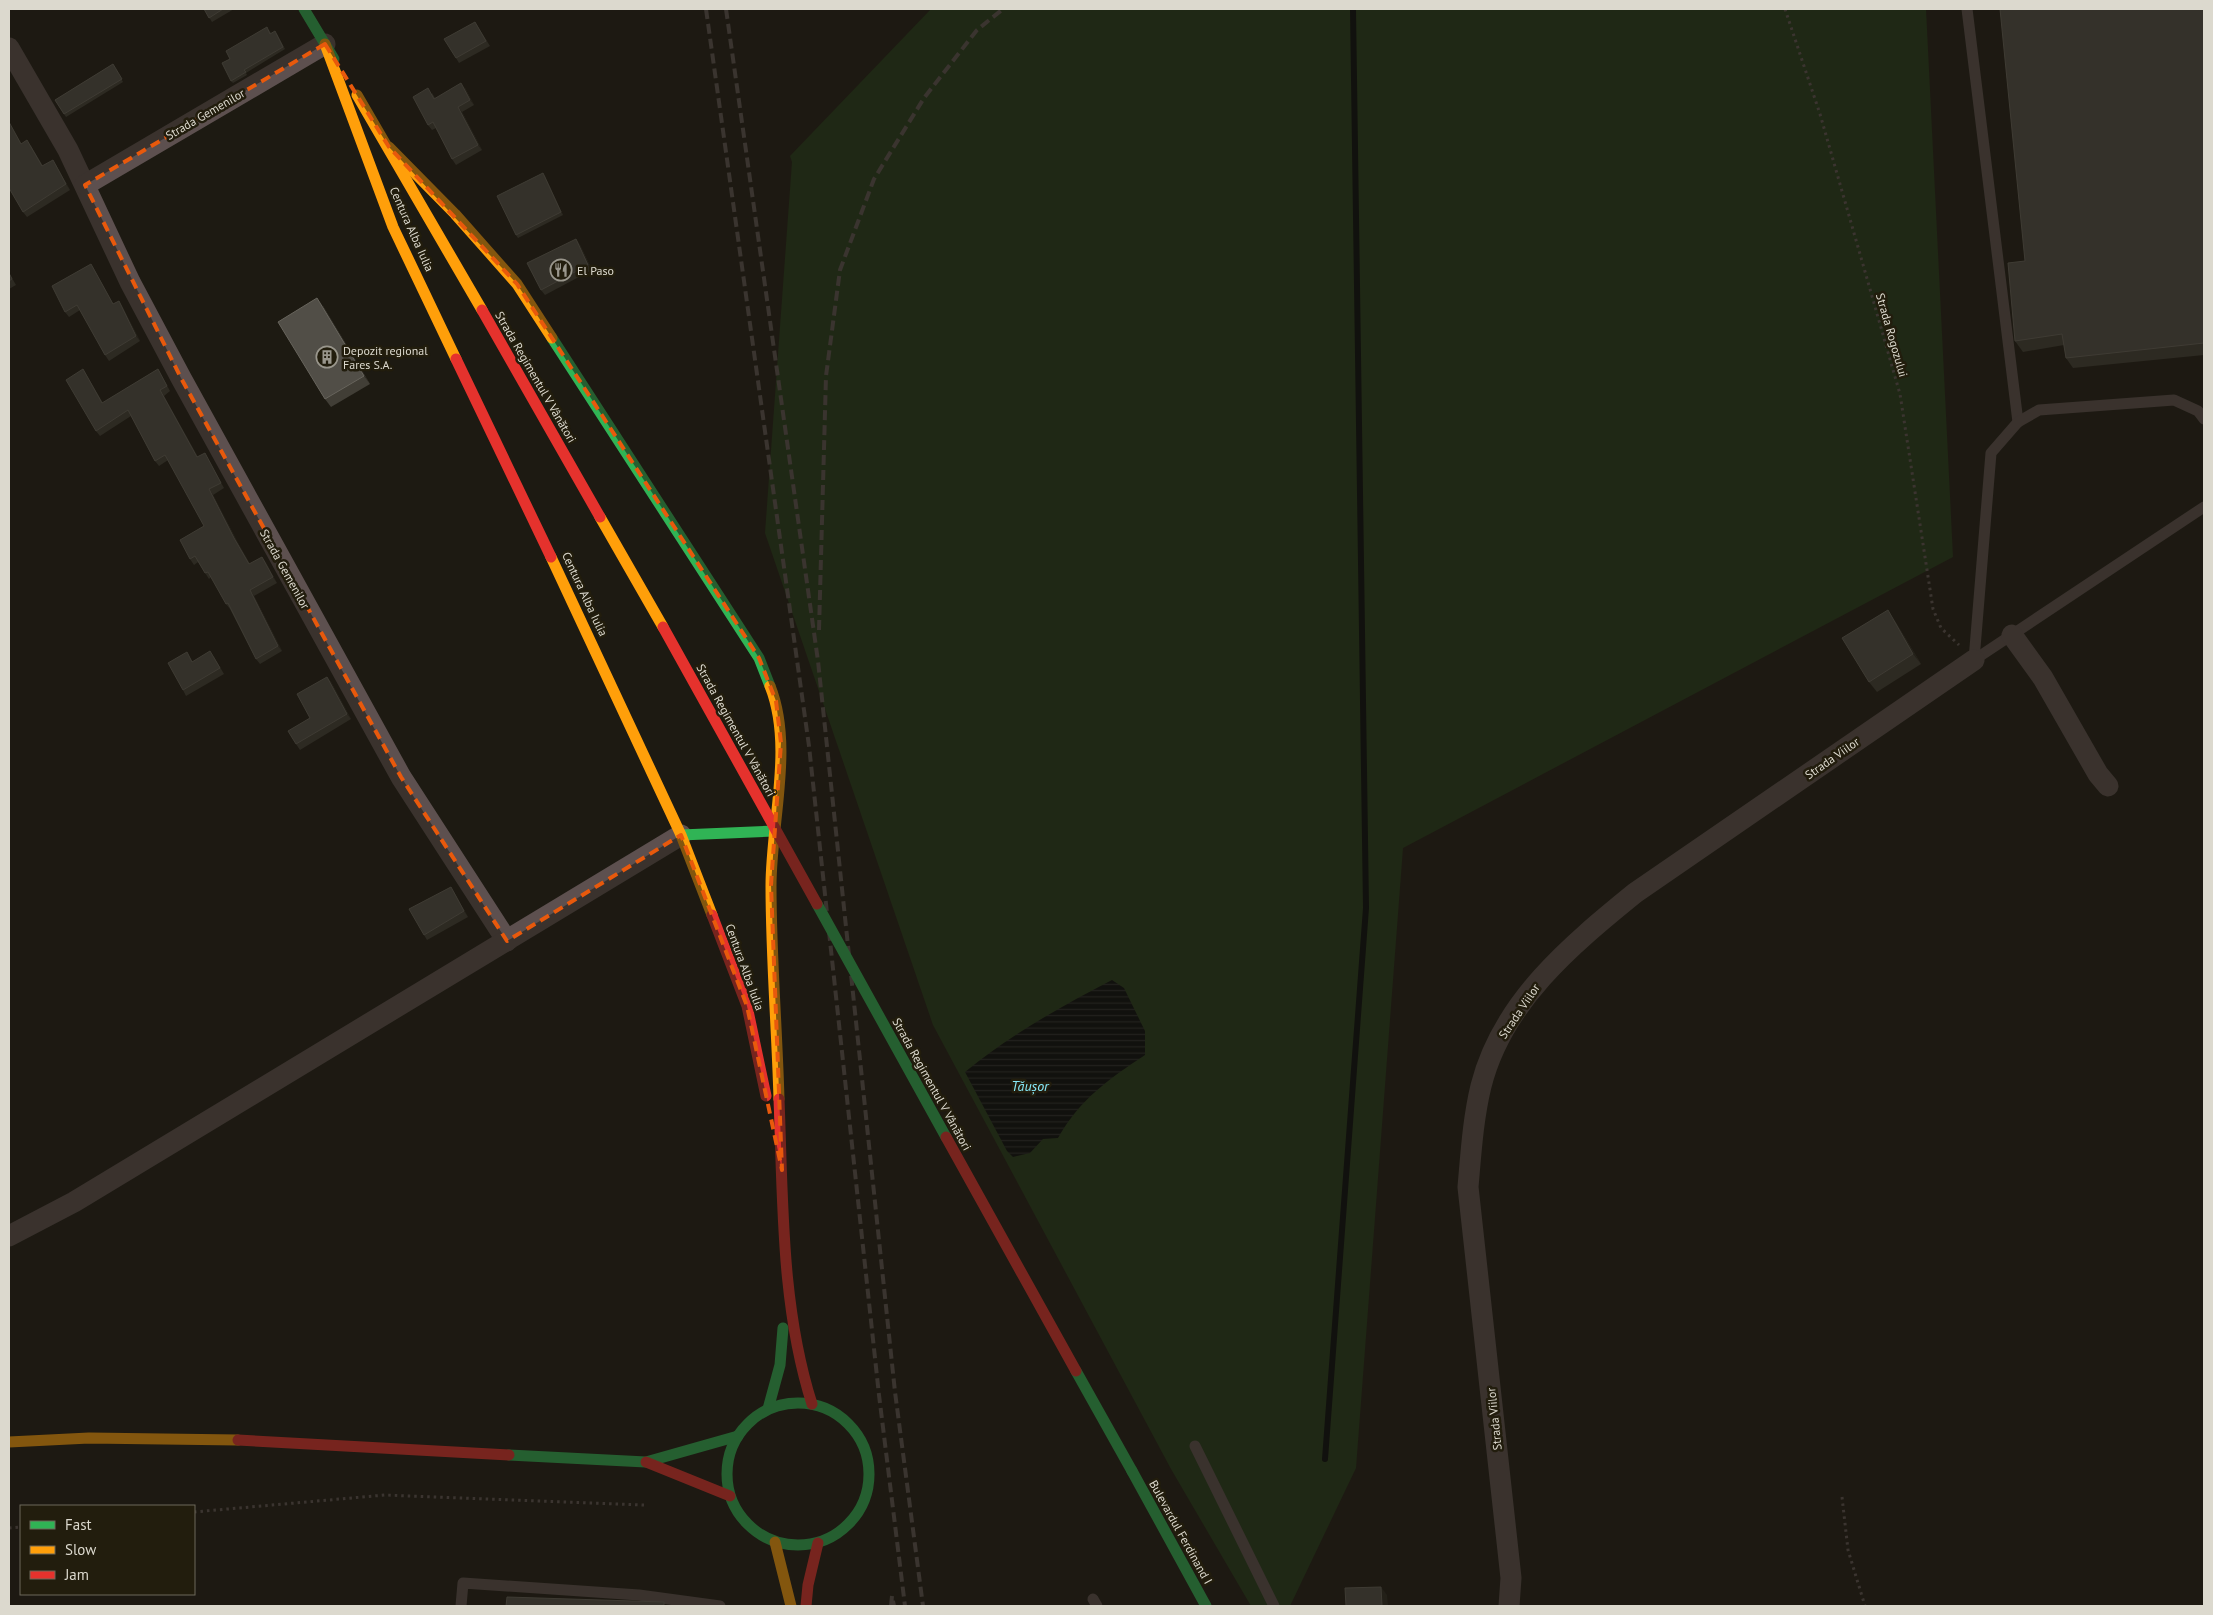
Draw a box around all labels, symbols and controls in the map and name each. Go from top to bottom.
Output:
street label: Strada Gemenilor [163,85,247,143]
street label: Centura Alba Iulia [387,184,437,274]
restaurant icon: El Paso [549,258,573,282]
place label: El Paso [577,263,614,278]
street label: Strada Rogozului [1873,291,1911,379]
street label: Strada Regimentul V Vânători [492,309,580,445]
place label: Depozit regional Fares S.A. [343,343,428,372]
building icon: Depozit regional Fares S.A. [315,345,339,369]
street label: Strada Gemenilor [257,526,313,612]
street label: Centura Alba Iulia [559,549,611,639]
street label: Strada Regimentul V Vânători [693,661,779,799]
street label: Strada Viilor [1802,734,1862,782]
street label: Centura Alba Iulia [722,922,768,1012]
street label: Strada Viilor [1495,981,1543,1041]
street label: Strada Regimentul V Vânători [889,1015,975,1153]
water label: Tăușor [1011,1077,1050,1095]
street label: Strada Viilor [1483,1387,1505,1451]
street label: Bulevardul Ferdinand I [1146,1477,1216,1587]
legend [20,1505,195,1595]
text: Fast [65,1515,92,1534]
text: Slow [65,1540,96,1559]
text: Jam [64,1565,89,1584]

